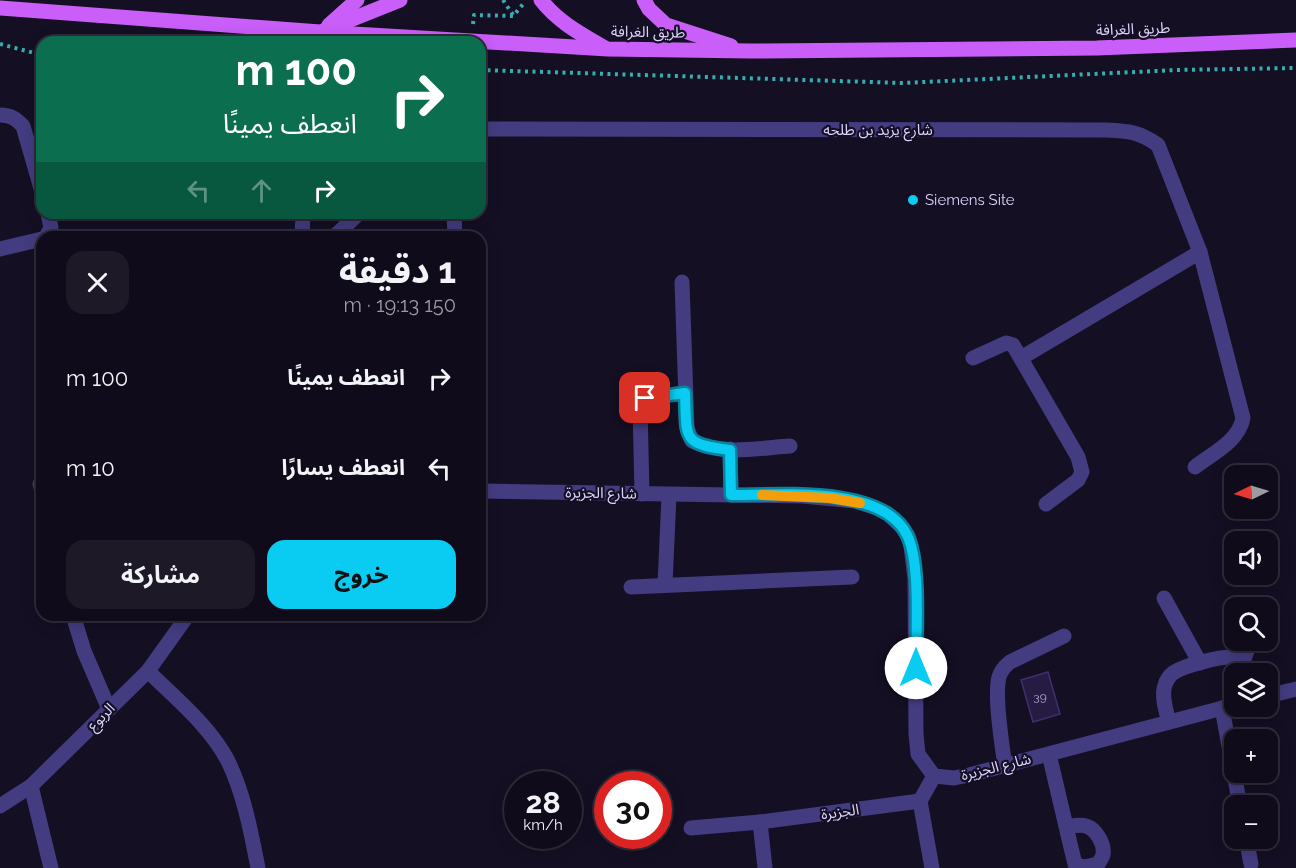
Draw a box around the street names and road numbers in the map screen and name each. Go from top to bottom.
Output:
street label: طريق الغرافة [1095,19,1171,40]
street label: طريق الغرافة [611,22,685,43]
street label: شارع يزيد بن طلحه [823,121,933,142]
street label: شارع الجزيرة [565,483,637,506]
street label: الربوع [83,699,121,737]
street label: شارع الجزيرة [959,750,1034,787]
street label: الجزيرة [820,800,860,824]

